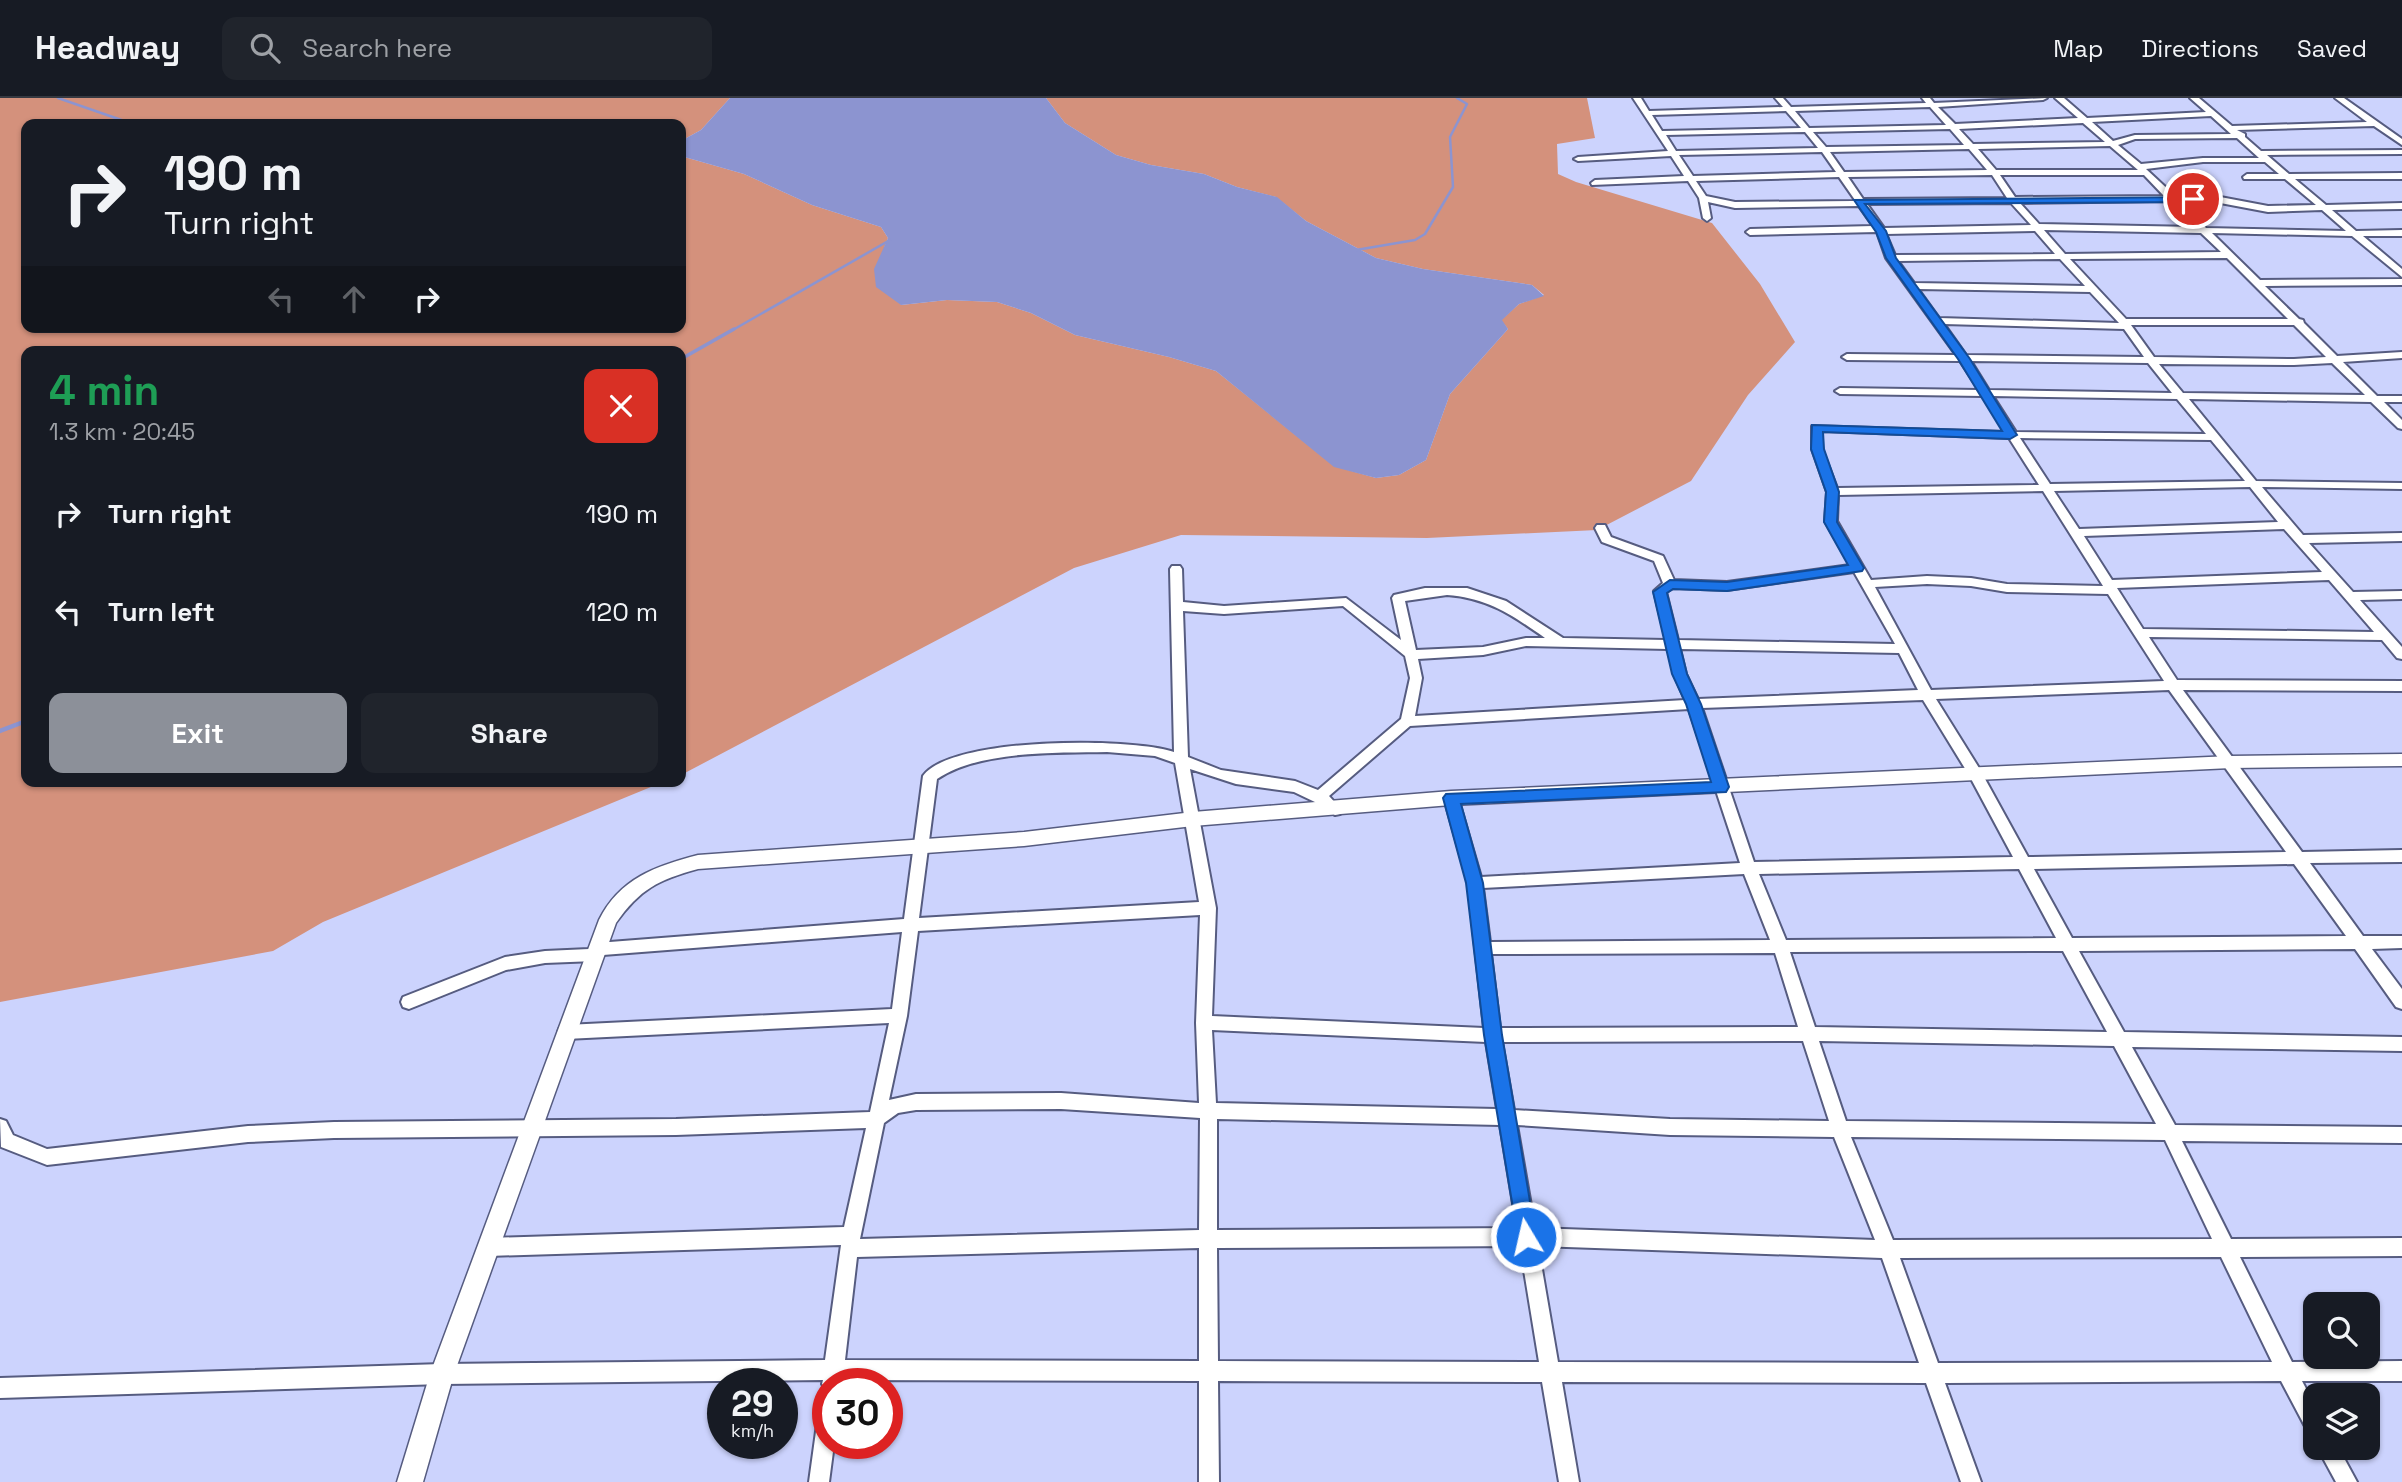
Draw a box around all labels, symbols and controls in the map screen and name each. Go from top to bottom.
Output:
search box [222,17,712,80]
text: Headway [35,27,180,69]
icon: search [246,29,284,67]
text: Search here [302,31,452,65]
text: Map [2053,33,2103,64]
text: Directions [2141,33,2259,64]
text: Saved [2297,33,2367,64]
text: 190 m [164,142,302,204]
icon: right [49,147,140,238]
pin [2163,169,2223,229]
icon: arrive [2174,180,2212,218]
text: Turn right [164,203,314,243]
icon: left [262,280,300,318]
icon: ahead [335,280,373,318]
icon: right [408,280,446,318]
text: 4 min [49,364,159,417]
button: close [584,369,658,443]
text: 1.3 km · 20:45 [49,417,195,447]
icon: right [49,495,87,533]
text: Turn right [108,497,232,531]
text: 190 m [586,497,658,531]
icon: left [49,593,87,631]
text: Turn left [108,595,215,629]
text: 120 m [586,595,658,629]
button: Exit [49,693,347,773]
button: Share [361,693,658,773]
position arrow [1489,1200,1563,1274]
map controls [2303,1292,2380,1460]
button: search [2303,1292,2380,1369]
speed limit sign: 30 [812,1368,903,1459]
text: 29 [731,1382,774,1426]
button: layers [2303,1383,2380,1460]
text: km/h [731,1419,774,1442]

